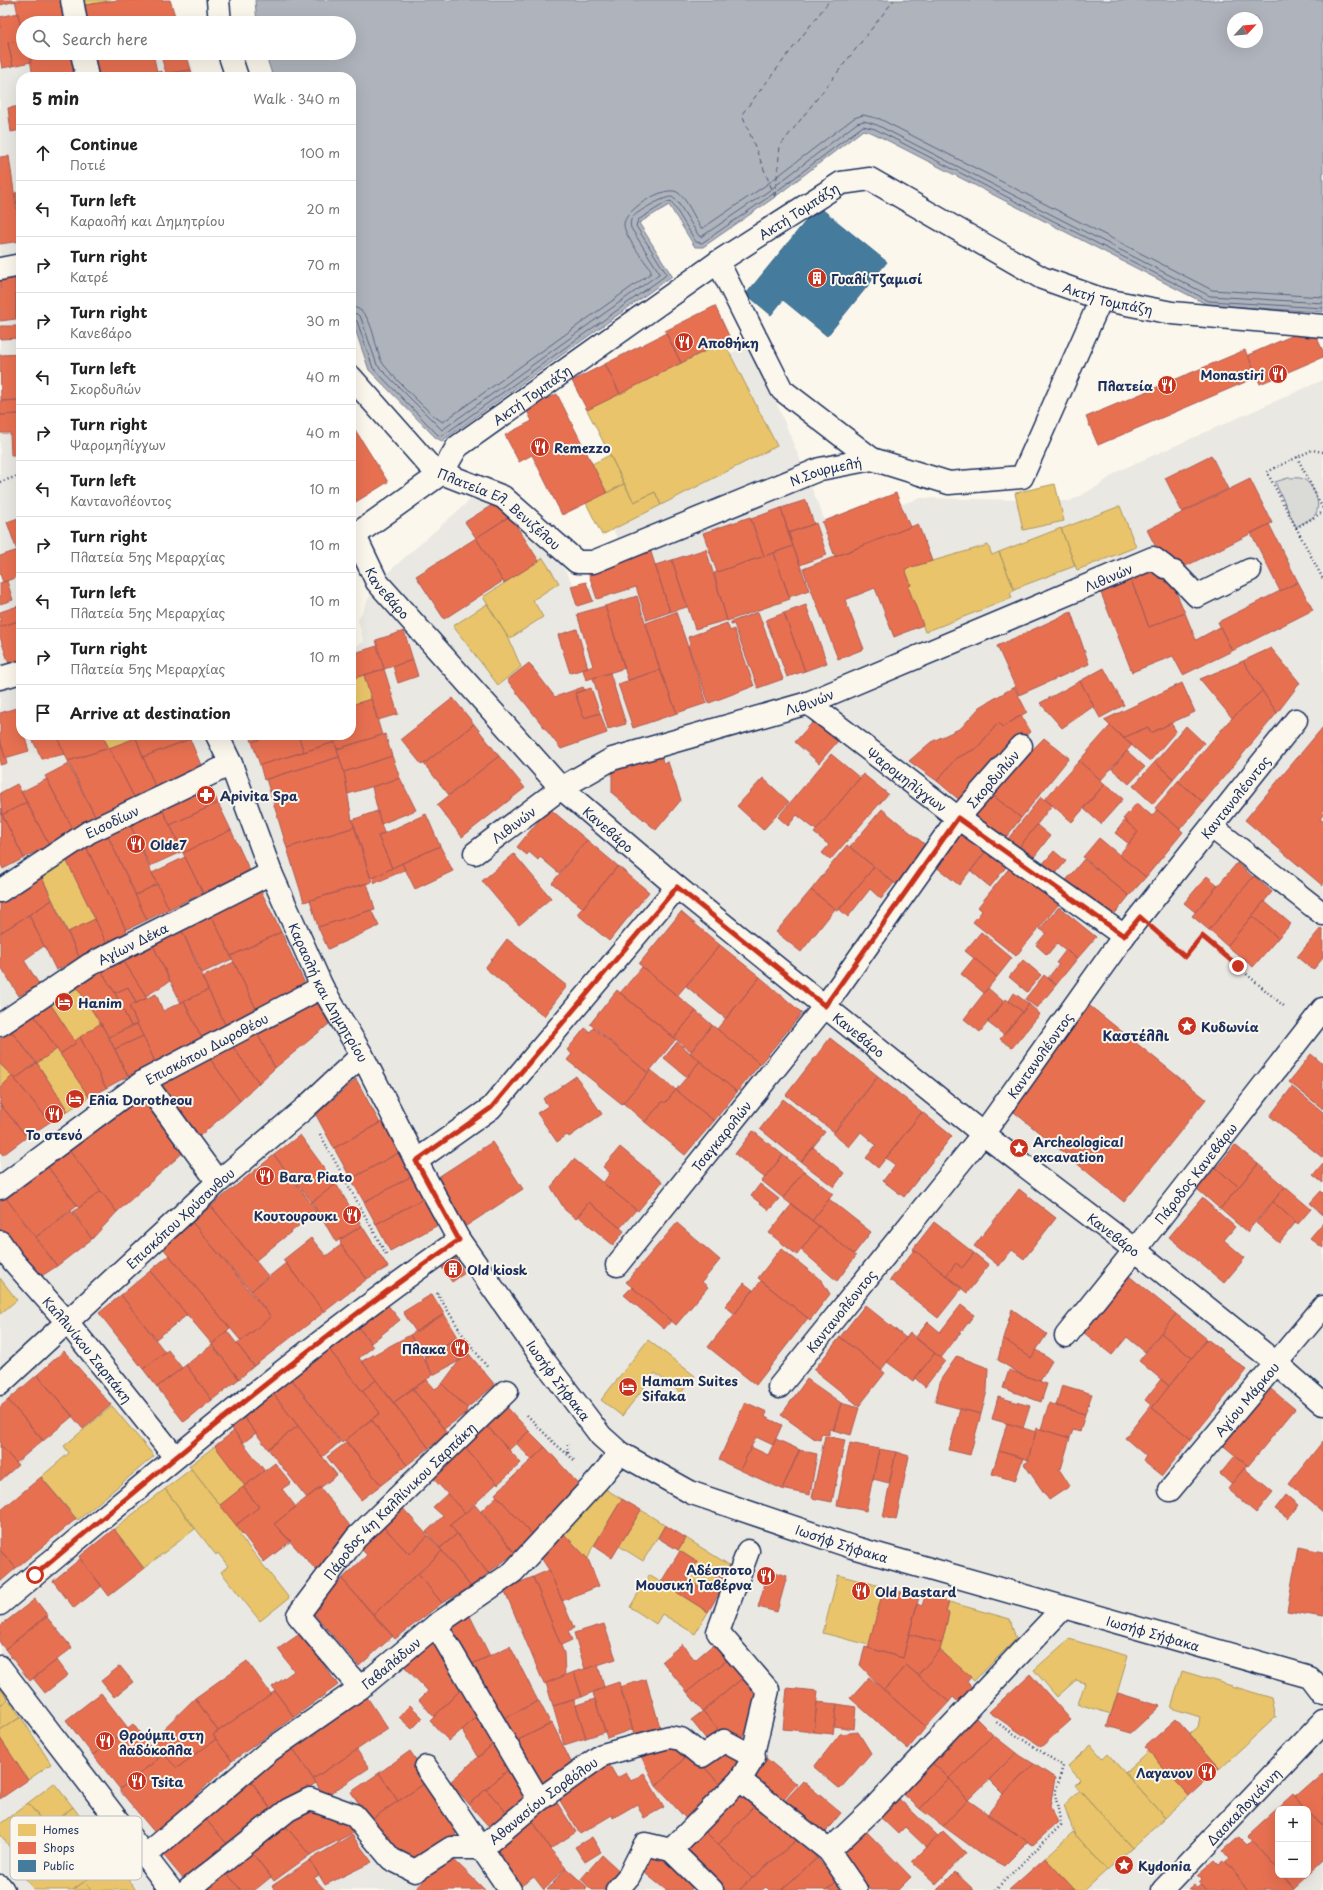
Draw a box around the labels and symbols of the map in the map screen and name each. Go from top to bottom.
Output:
north arrow [1227,12,1263,48]
street label: Ακτή Τομπάζη [754,178,842,243]
building icon: Γυαλί Τζαμισί [806,267,828,289]
place label: Γυαλί Τζαμισί [831,269,922,288]
street label: Ακτή Τομπάζη [1061,277,1155,319]
restaurant icon: Αποθήκη [673,331,695,353]
place label: Αποθήκη [698,333,759,352]
street label: Ακτή Τομπάζη [488,360,575,429]
restaurant icon: Monastiri [1267,363,1289,385]
place label: Monastiri [1200,365,1264,384]
restaurant icon: Πλατεία [1156,374,1178,396]
place label: Πλατεία [1098,376,1153,395]
restaurant icon: Remezzo [529,436,551,458]
place label: Remezzo [554,438,611,457]
street label: Ν.Σουρμελή [786,452,863,490]
street label: Πλατεία Ελ. Βενιζέλου [435,463,565,553]
street label: Λιθινών [1081,558,1135,595]
street label: Κανεβάρο [362,564,415,623]
street label: Λιθινών [783,684,837,719]
street label: Ψαρομηλίγγων [863,742,951,816]
street label: Σκορδυλών [962,745,1023,812]
street label: Καντανολέοντος [1196,751,1274,843]
pharmacy icon: Apivita Spa [195,784,217,806]
place label: Apivita Spa [220,786,298,805]
street label: Εισοδίων [82,800,142,842]
street label: Λιθινών [487,801,539,847]
street label: Κανεβάρο [579,802,638,856]
restaurant icon: Olde7 [125,833,147,855]
place label: Olde7 [150,835,187,854]
street label: Αγίων Δέκα [94,917,171,969]
street label: Καραολή και Δημητρίου [285,919,373,1065]
route end [1229,957,1247,975]
hotel icon: Hanim [53,991,75,1013]
place label: Hanim [78,993,122,1012]
street label: Κανεβάρο [829,1007,889,1061]
street label: Επισκόπου Δωροθέου [142,1008,271,1088]
street label: Καντανολέοντος [1002,1008,1077,1102]
place icon: Κυδωνία [1176,1015,1198,1037]
place label: Κυδωνία [1201,1017,1259,1036]
district label: Καστέλλι [1103,1025,1170,1046]
hotel icon: Eλia Dorotheou [64,1088,86,1110]
place label: Eλia Dorotheou [89,1090,192,1109]
street label: Τσαγκαρολών [687,1096,755,1175]
restaurant icon: Το στενό [43,1103,65,1125]
street label: Πάροδος Κανεβάρω [1150,1118,1241,1228]
place label: Το στενό [26,1125,83,1144]
place label: Archeological excavation [1033,1132,1124,1166]
place icon: Archeological excavation [1008,1137,1030,1159]
street label: Επισκόπου Χρύσανθου [121,1163,238,1273]
restaurant icon: Bara Piato [254,1165,276,1187]
place label: Bara Piato [279,1167,352,1186]
restaurant icon: Κουτουρουκι [341,1204,363,1226]
place label: Κουτουρουκι [254,1206,338,1225]
street label: Κανεβάρο [1084,1208,1145,1260]
building icon: Old kiosk [442,1258,464,1280]
place label: Old kiosk [467,1260,528,1279]
street label: Καντανολέοντος [801,1265,880,1356]
street label: Καλλινίκου Σαρπάκη [39,1292,137,1406]
street label: Ιωσήφ Σήφακα [523,1336,596,1425]
restaurant icon: Πλακα [449,1337,471,1359]
place label: Πλακα [402,1339,446,1358]
street label: Αγίου Μάρκου [1210,1358,1283,1440]
place label: Hamam Suites Sifaka [642,1371,738,1405]
hotel icon: Hamam Suites Sifaka [617,1376,639,1398]
street label: Πάροδος 4η Καλλίνικου Σαρπάκη [319,1417,480,1583]
street label: Ιωσήφ Σήφακα [793,1519,891,1566]
place label: Αδέσποτο Μουσική Ταβέρνα [636,1560,752,1594]
restaurant icon: Αδέσποτο Μουσική Ταβέρνα [755,1565,777,1587]
route start [26,1566,44,1584]
restaurant icon: Old Bastard [850,1580,872,1602]
place label: Old Bastard [875,1582,957,1601]
street label: Ιωσήφ Σήφακα [1104,1610,1203,1655]
street label: Γαβαλάδων [357,1632,424,1693]
place label: Θρούμπι στη λαδόκολλα [119,1725,204,1759]
restaurant icon: Θρούμπι στη λαδόκολλα [94,1730,116,1752]
street label: Αθανασίου Σορβόλου [484,1752,601,1848]
restaurant icon: Λαγανον [1196,1761,1218,1783]
place label: Λαγανον [1136,1763,1193,1782]
street label: Δασκαλογιάννη [1202,1763,1284,1849]
restaurant icon: Tsita [126,1770,148,1792]
place label: Tsita [151,1772,184,1791]
legend [10,1816,142,1880]
text: Homes [43,1821,79,1838]
text: Shops [43,1839,74,1856]
place icon: Kydonia [1113,1854,1135,1876]
place label: Kydonia [1138,1856,1192,1875]
text: Public [43,1857,74,1874]

